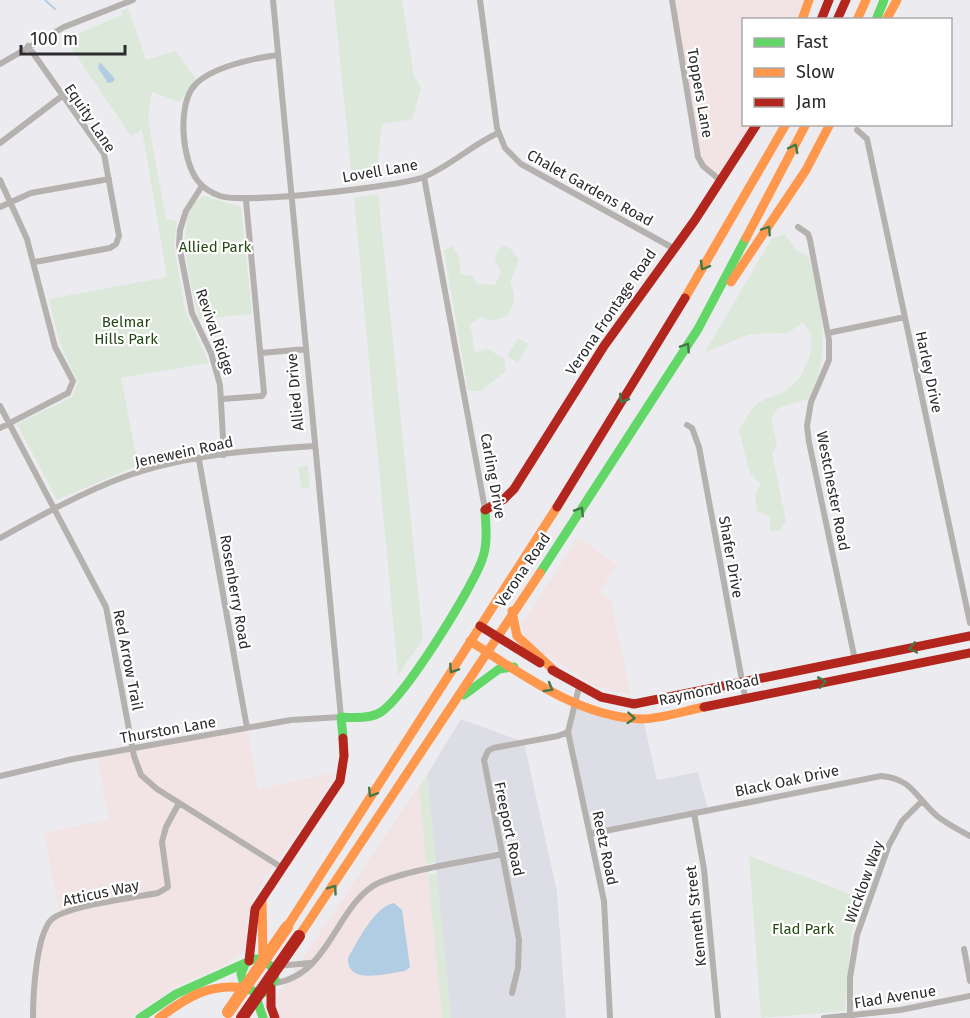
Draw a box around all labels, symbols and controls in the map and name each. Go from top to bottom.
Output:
scale bar [21,18,124,56]
legend [742,18,952,126]
text: 100 m [30,28,78,50]
text: Fast [796,31,829,53]
street label: Toppers Lane [683,47,717,139]
text: Slow [796,61,835,83]
street label: Equity Lane [61,80,119,156]
text: Jam [796,91,827,113]
one-way arrow [787,143,799,154]
street label: Chalet Gardens Road [524,146,656,230]
street label: Lovell Lane [341,155,419,187]
one-way arrow [760,226,772,236]
park label: Allied Park [179,238,251,256]
street label: Verona Frontage Road [562,245,660,379]
one-way arrow [699,260,711,270]
street label: Revival Ridge [192,286,238,378]
park label: Belmar Hills Park [94,313,158,348]
street label: Harley Drive [912,329,946,415]
one-way arrow [679,343,690,354]
street label: Allied Drive [283,352,307,432]
one-way arrow [619,393,630,404]
street label: Westchester Road [813,430,853,552]
street label: Carling Drive [477,432,509,520]
street label: Jenewein Road [133,433,235,471]
one-way arrow [573,506,584,517]
street label: Shafer Drive [715,515,747,599]
street label: Verona Road [492,529,554,611]
street label: Rosenberry Road [216,533,254,651]
street label: Red Arrow Trail [109,608,147,713]
one-way arrow [908,641,918,654]
one-way arrow [448,663,460,673]
street label: Raymond Road [657,671,761,709]
one-way arrow [816,676,826,689]
one-way arrow [543,680,553,692]
one-way arrow [626,712,635,725]
street label: Thurston Lane [119,713,217,747]
street label: Black Oak Drive [733,761,841,801]
street label: Freeport Road [490,780,528,878]
one-way arrow [368,787,379,798]
street label: Reetz Road [588,809,622,887]
street label: Wicklow Way [841,838,887,926]
street label: Kenneth Street [682,864,710,967]
street label: Atticus Way [61,876,141,910]
one-way arrow [326,884,337,895]
park label: Flad Park [772,920,834,938]
street label: Flad Avenue [853,982,937,1012]

